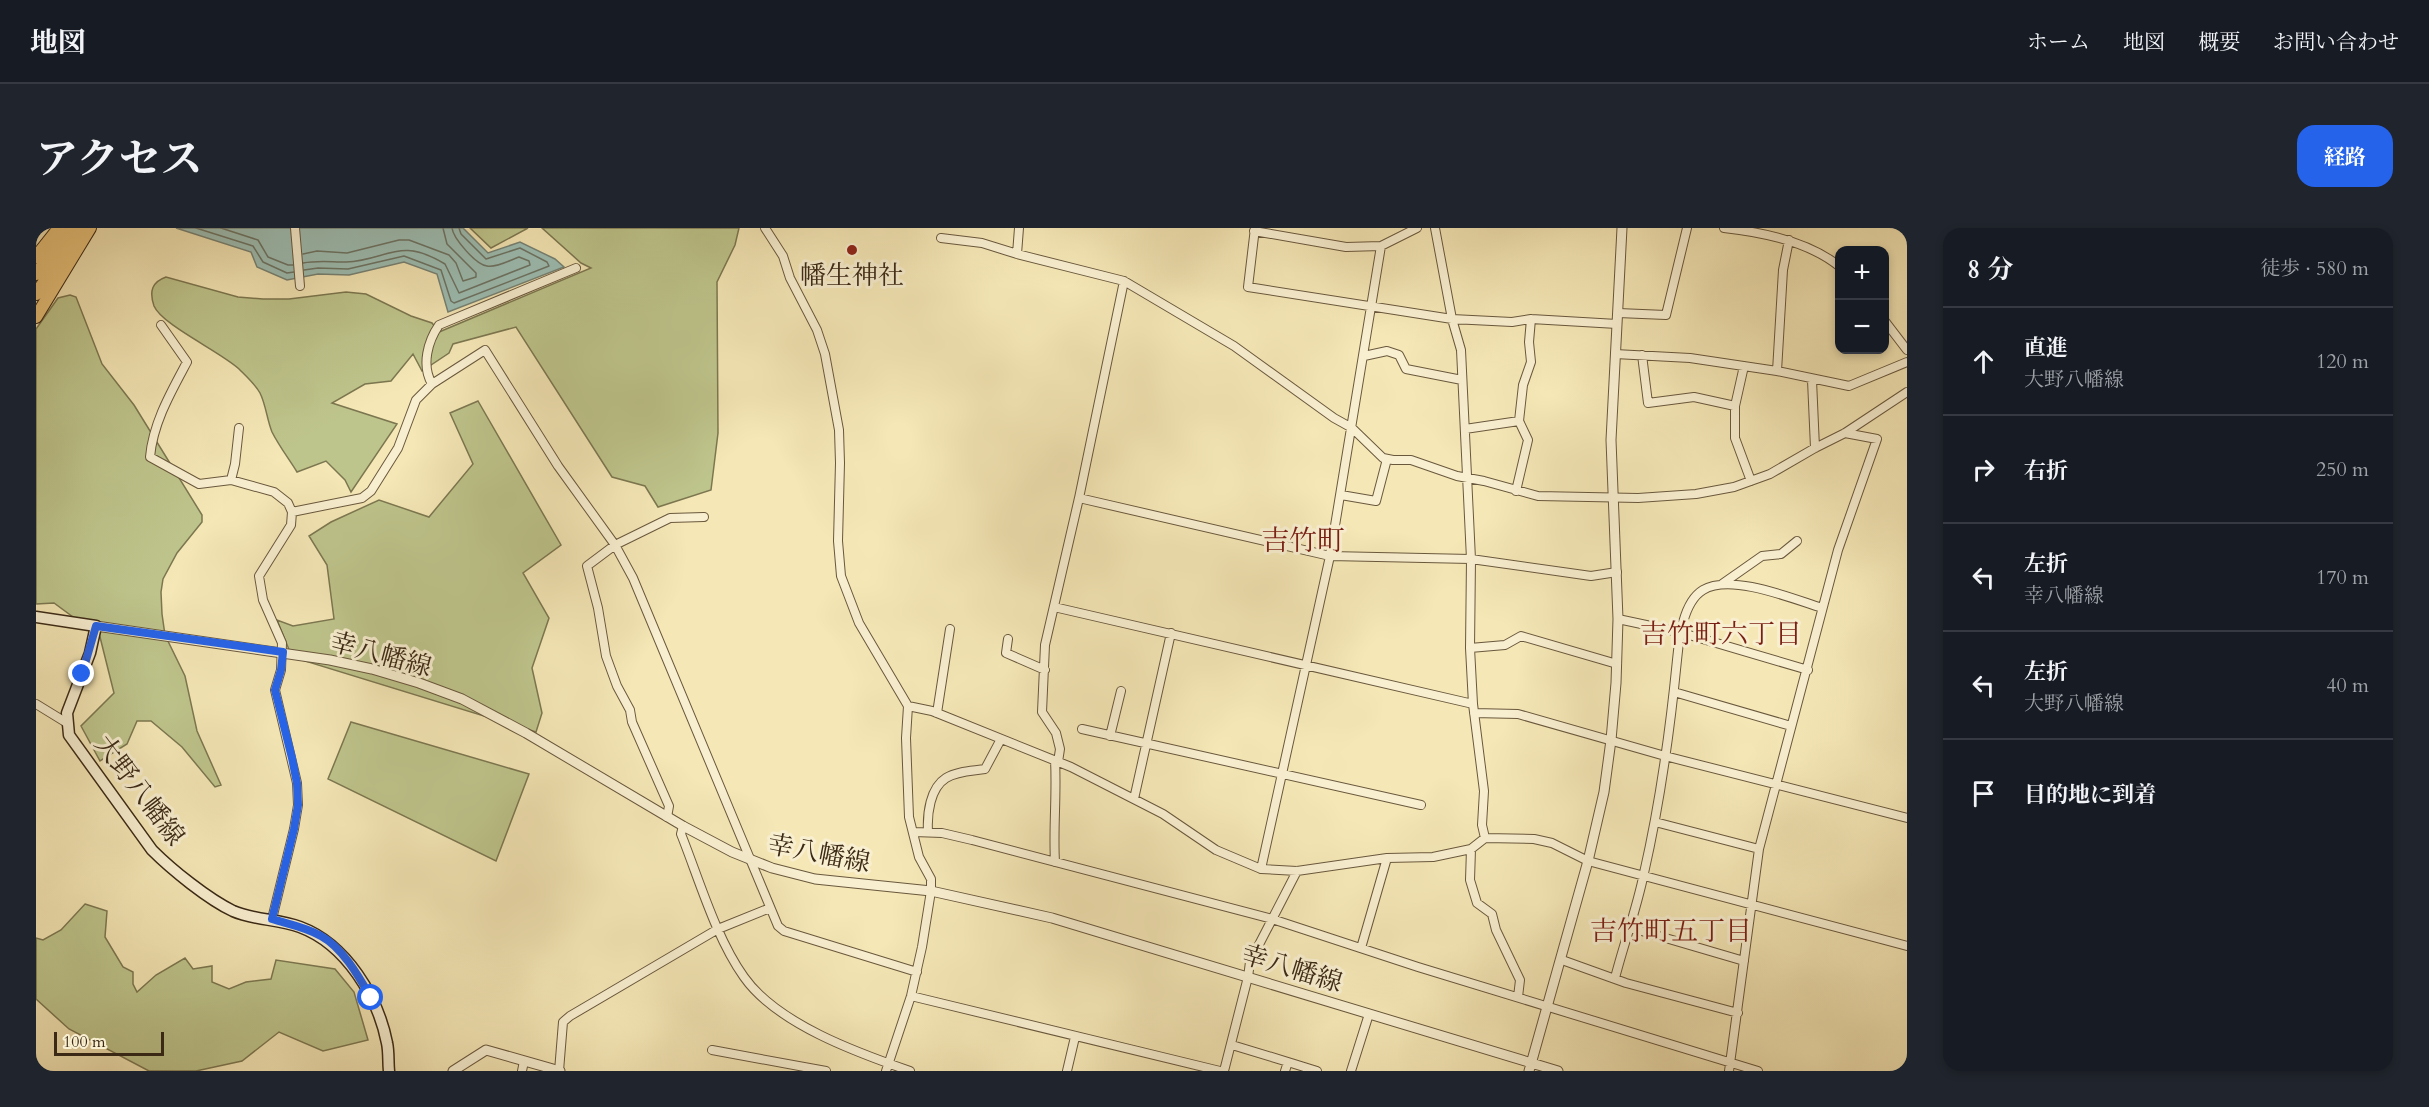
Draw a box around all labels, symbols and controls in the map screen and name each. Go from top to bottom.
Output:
text: 地図 [30,24,86,62]
text: ホーム [2027,28,2090,57]
text: 地図 [2123,28,2165,57]
text: 概要 [2198,28,2240,57]
text: お問い合わせ [2273,28,2399,57]
button: 経路 [2297,125,2393,187]
text: アクセス [36,131,203,188]
marker: 幡生神社 [845,243,859,257]
map controls [1835,246,1889,354]
button: + [1835,246,1889,300]
text: 8 分 [1967,252,2013,287]
text: 徒歩 · 580 m [2260,255,2369,282]
place label: 幡生神社 [800,258,904,293]
button: − [1835,300,1889,354]
text: 直進 [2024,333,2068,363]
icon: ahead [1967,345,2000,378]
text: 120 m [2316,348,2369,375]
text: 大野八幡線 [2024,366,2124,393]
icon: right [1967,453,2000,486]
text: 右折 [2024,456,2068,486]
text: 250 m [2316,456,2369,483]
district label: 吉竹町 [1261,522,1345,560]
text: 左折 [2024,549,2068,579]
icon: left [1967,561,2000,594]
text: 170 m [2316,564,2369,591]
text: 幸八幡線 [2024,582,2104,609]
district label: 吉竹町六丁目 [1640,616,1802,653]
street label: 幸八幡線 [326,624,436,685]
text: 左折 [2024,657,2068,687]
route end [68,660,94,686]
icon: left [1967,669,2000,702]
text: 40 m [2326,672,2369,699]
text: 大野八幡線 [2024,690,2124,717]
street label: 大野八幡線 [87,728,193,853]
icon: arrive [1967,777,2000,810]
text: 目的地に到着 [2024,780,2156,810]
street label: 幸八幡線 [765,826,873,881]
district label: 吉竹町五丁目 [1590,913,1752,950]
street label: 幸八幡線 [1237,937,1347,1000]
route start [357,984,383,1010]
scale bar [54,1029,164,1056]
text: 100 m [63,1031,105,1053]

